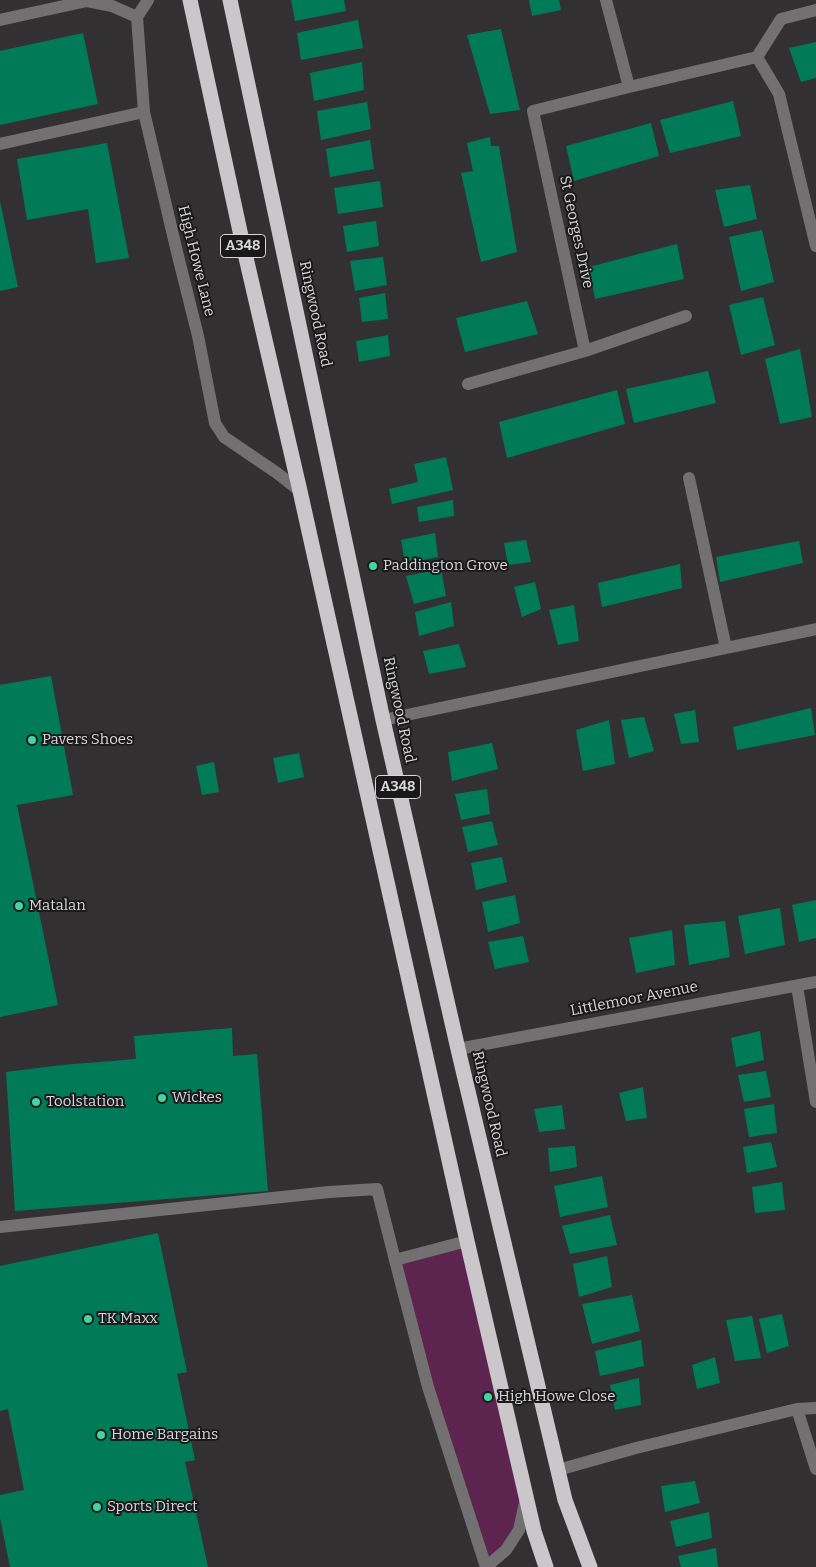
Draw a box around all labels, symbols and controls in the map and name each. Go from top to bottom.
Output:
street label: St Georges Drive [555,174,597,290]
street label: High Howe Lane [173,204,219,318]
road number: A348 [220,235,266,258]
street label: Ringwood Road [295,259,335,369]
place label: Paddington Grove [383,557,508,575]
marker: Paddington Grove [367,560,379,572]
street label: Ringwood Road [379,655,419,765]
place label: Pavers Shoes [42,731,133,749]
marker: Pavers Shoes [26,734,38,746]
road number: A348 [376,776,420,799]
place label: Matalan [29,897,86,915]
marker: Matalan [13,900,25,912]
street label: Littlemoor Avenue [569,978,699,1020]
street label: Ringwood Road [468,1049,510,1159]
place label: Wickes [172,1089,222,1107]
marker: Wickes [156,1092,168,1104]
place label: Toolstation [46,1093,124,1111]
marker: Toolstation [30,1096,42,1108]
place label: TK Maxx [98,1310,158,1328]
marker: TK Maxx [82,1313,94,1325]
place label: High Howe Close [498,1388,615,1406]
marker: High Howe Close [482,1391,494,1403]
place label: Home Bargains [111,1426,218,1444]
marker: Home Bargains [95,1429,107,1441]
place label: Sports Direct [107,1498,198,1516]
marker: Sports Direct [91,1501,103,1513]

